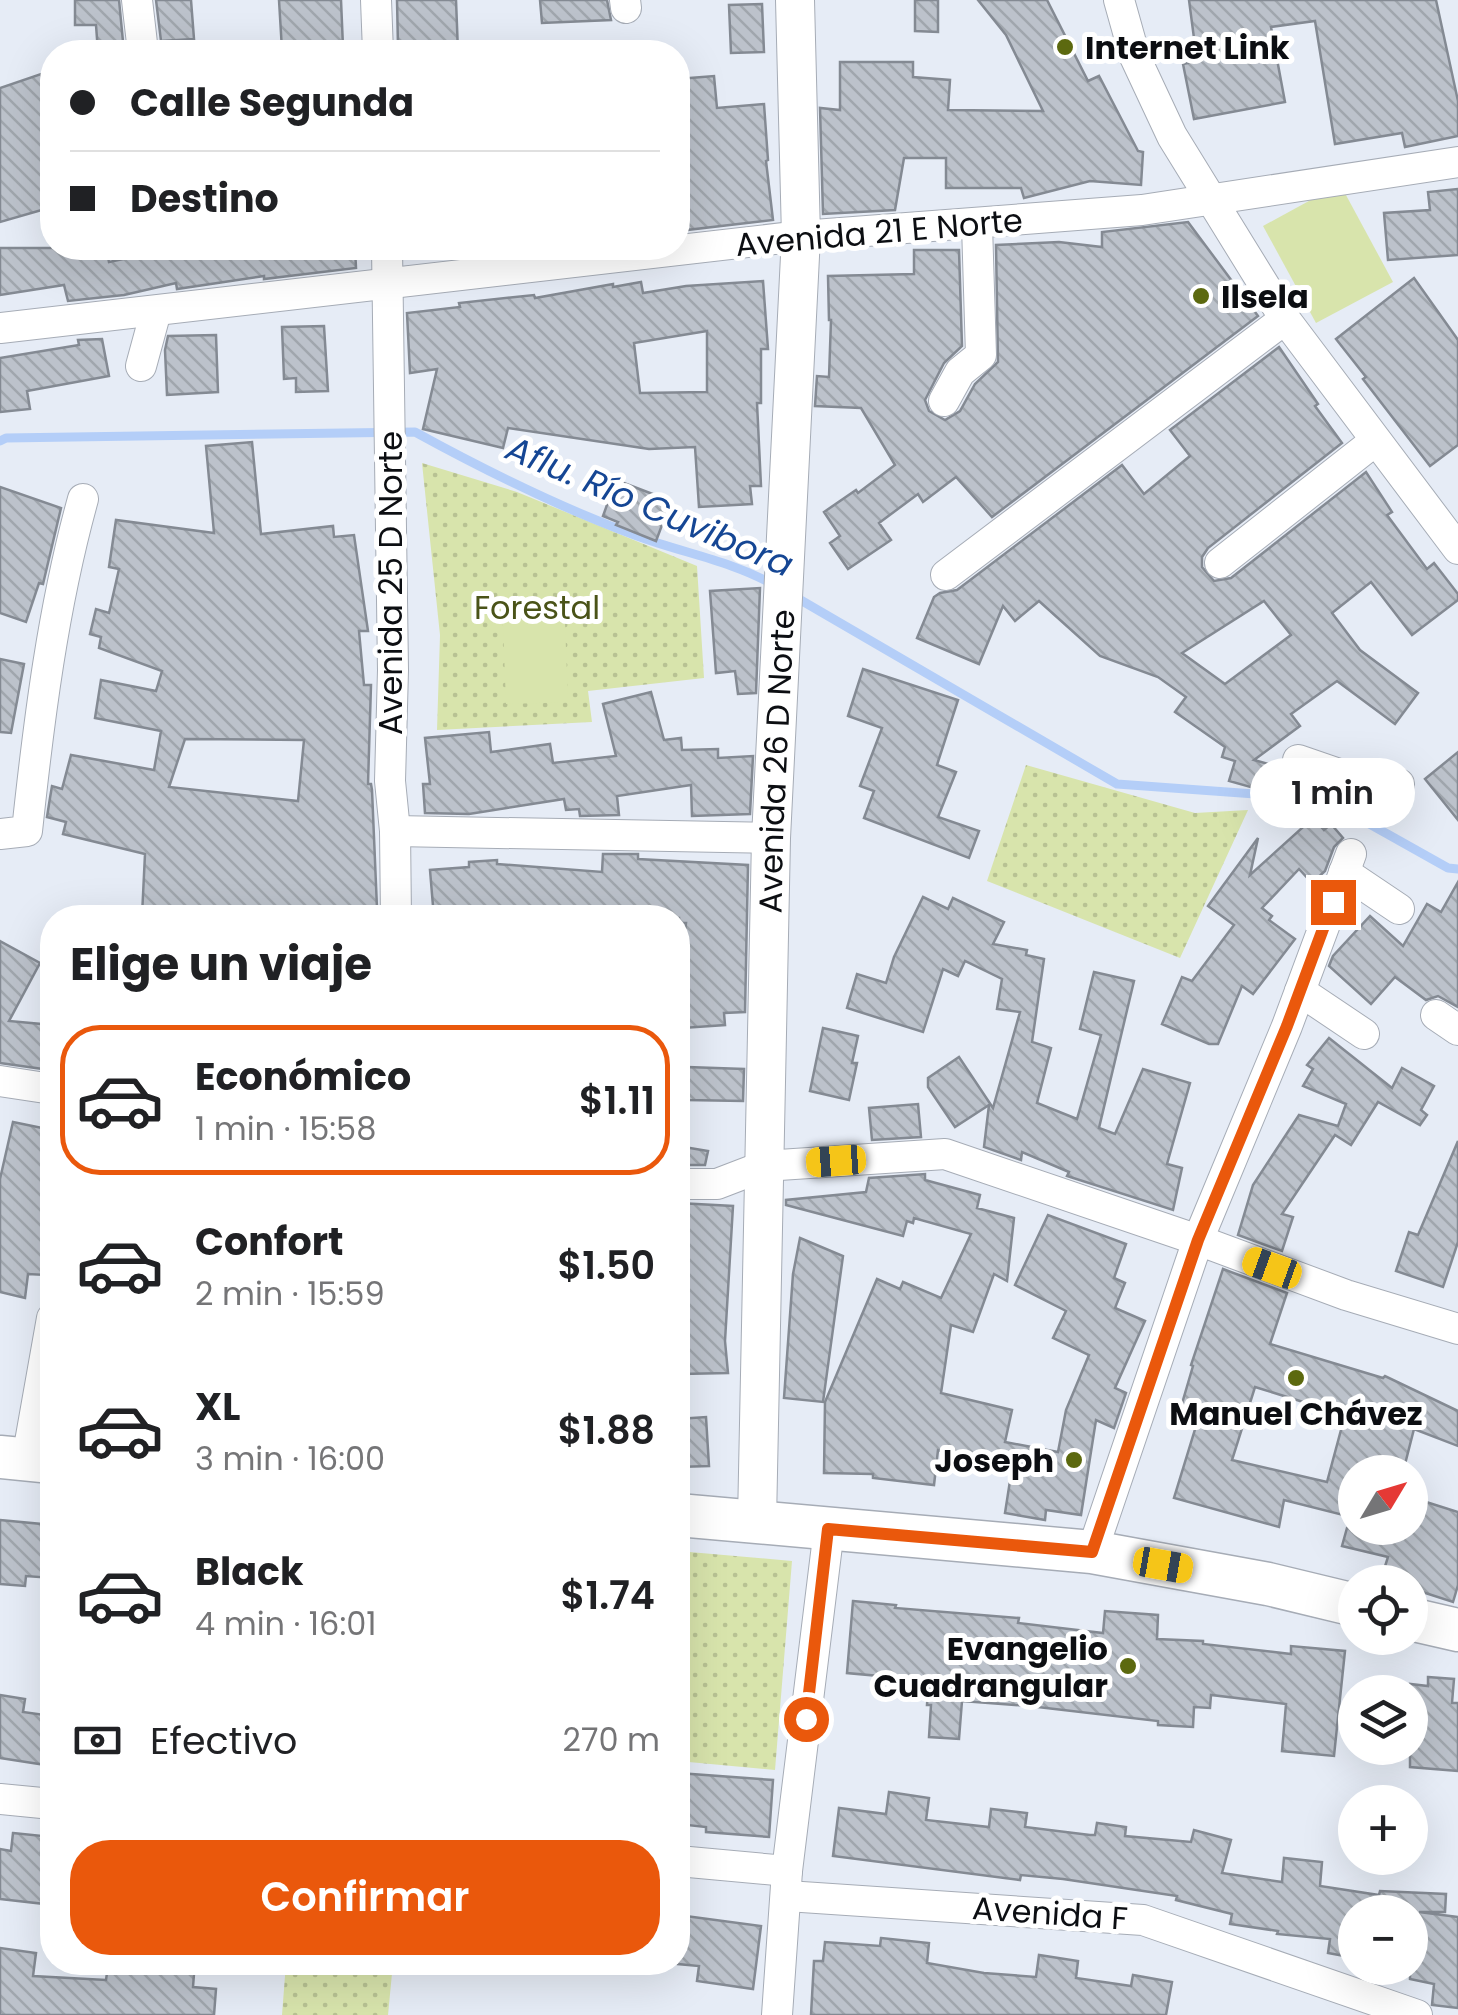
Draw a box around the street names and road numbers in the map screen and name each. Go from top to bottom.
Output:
street label: Avenida 21 E Norte [734,197,1024,267]
street label: Avenida 25 D Norte [368,431,413,735]
street label: Avenida 26 D Norte [747,608,805,914]
street label: Avenida F [971,1885,1129,1941]

